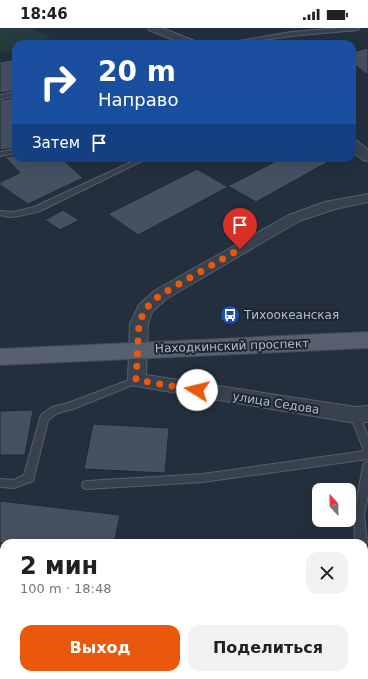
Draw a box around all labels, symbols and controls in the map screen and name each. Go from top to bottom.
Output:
text: 18:46 [20,5,68,23]
text: 20 m [98,55,176,88]
icon: right [32,56,84,108]
text: Направо [98,89,178,110]
icon: arrive [88,132,110,154]
text: Затем [32,134,80,152]
pin [223,208,257,249]
icon: arrive [229,214,251,236]
bus stop icon: Тихоокеанская [219,304,241,326]
place label: Тихоокеанская [243,308,339,322]
street label: Находкинский проспект [155,336,309,356]
position arrow [176,369,218,411]
street label: улица Седова [232,389,320,417]
north arrow [312,483,356,527]
map controls [312,483,356,527]
text: 2 мин [20,552,98,580]
button: close [306,552,348,594]
text: 100 m · 18:48 [20,581,111,596]
button: Выход [20,625,180,671]
button: Поделиться [188,625,348,671]

